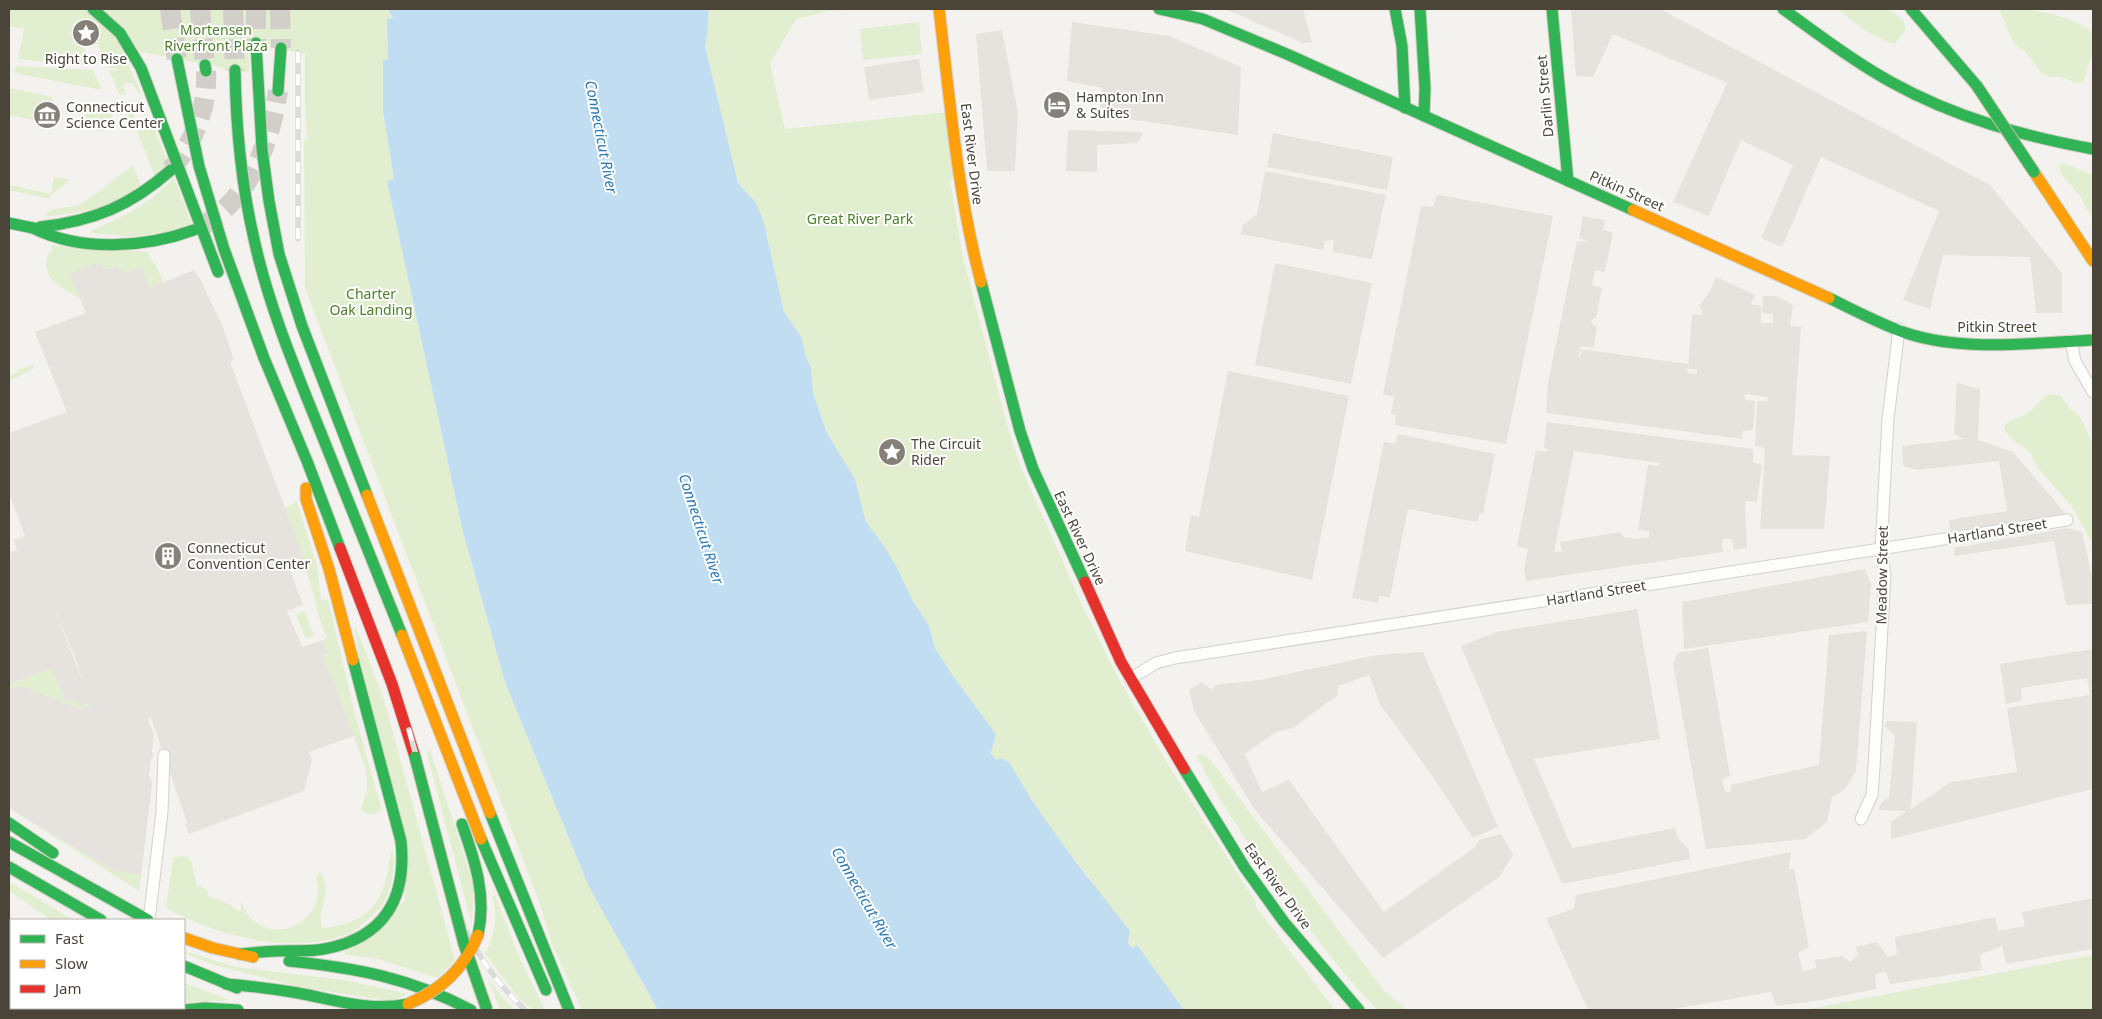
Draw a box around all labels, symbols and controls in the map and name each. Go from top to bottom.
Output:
place icon: Right to Rise [71,18,101,48]
park label: Mortensen Riverfront Plaza [164,20,268,55]
place label: Right to Rise [45,49,127,68]
street label: Darlin Street [1531,54,1558,138]
water label: Connecticut River [581,78,623,196]
place label: Hampton Inn & Suites [1076,87,1164,122]
hotel icon: Hampton Inn & Suites [1042,90,1072,120]
place label: Connecticut Science Center [66,97,163,132]
museum icon: Connecticut Science Center [32,100,62,130]
street label: East River Drive [957,102,988,206]
street label: Pitkin Street [1587,166,1667,215]
park label: Great River Park [807,209,914,228]
park label: Charter Oak Landing [329,284,413,319]
street label: Pitkin Street [1957,317,2037,336]
place label: The Circuit Rider [911,434,981,469]
place icon: The Circuit Rider [877,437,907,467]
water label: Connecticut River [675,471,730,587]
street label: East River Drive [1050,487,1111,588]
street label: Hartland Street [1946,513,2048,548]
street label: Meadow Street [1871,525,1892,625]
place label: Connecticut Convention Center [187,538,310,573]
building icon: Connecticut Convention Center [153,541,183,571]
street label: Hartland Street [1545,575,1647,610]
street label: East River Drive [1241,839,1316,933]
water label: Connecticut River [827,843,903,953]
legend [10,919,185,1009]
text: Fast [55,928,84,948]
text: Slow [55,953,88,973]
text: Jam [53,978,82,998]

